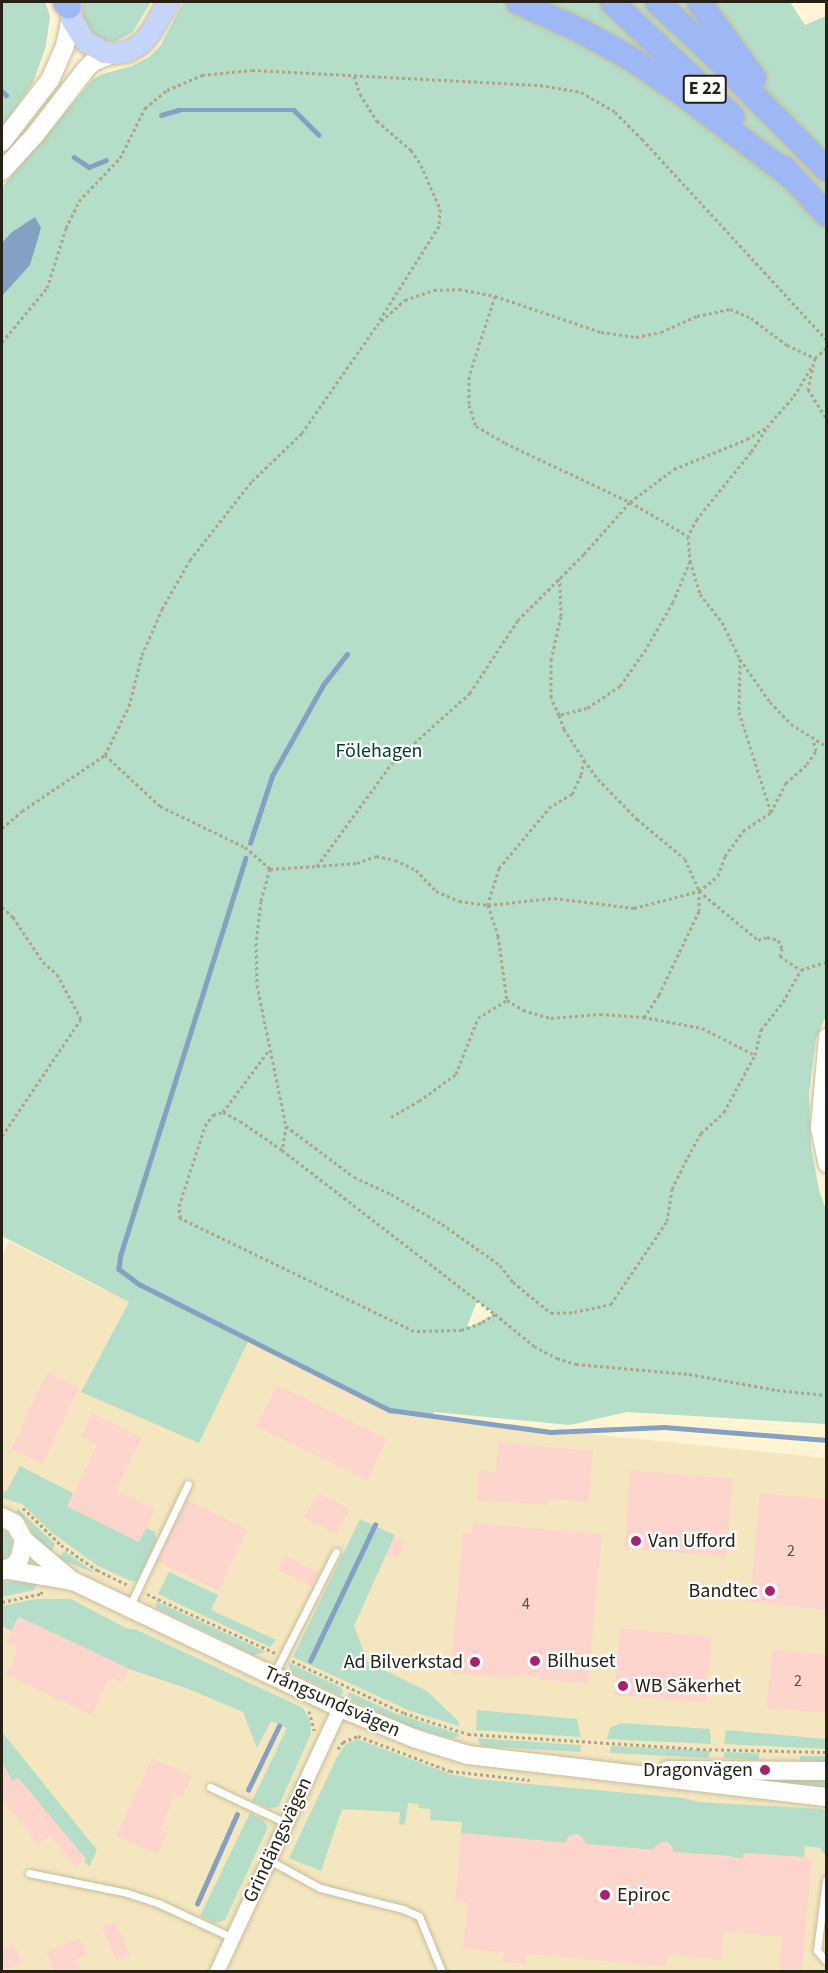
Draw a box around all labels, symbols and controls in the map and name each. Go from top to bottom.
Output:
road number: E 22 [682,74,728,104]
park label: Fölehagen [335,739,423,763]
place label: Van Ufford [648,1529,736,1553]
marker: Van Ufford [629,1534,643,1548]
house number: 2 [787,1541,795,1561]
place label: Bandtec [689,1579,758,1603]
marker: Bandtec [763,1584,777,1598]
house number: 4 [522,1594,530,1614]
place label: Bilhuset [547,1649,615,1673]
place label: Ad Bilverkstad [344,1650,463,1674]
marker: Bilhuset [528,1654,542,1668]
marker: Ad Bilverkstad [468,1655,482,1669]
street label: Trångsundsvägen [260,1661,404,1743]
house number: 2 [794,1671,802,1691]
place label: WB Säkerhet [635,1674,741,1698]
marker: WB Säkerhet [616,1679,630,1693]
place label: Dragonvägen [643,1758,753,1782]
marker: Dragonvägen [758,1763,772,1777]
street label: Grindängsvägen [239,1774,317,1906]
place label: Epiroc [617,1883,670,1907]
marker: Epiroc [598,1888,612,1902]

